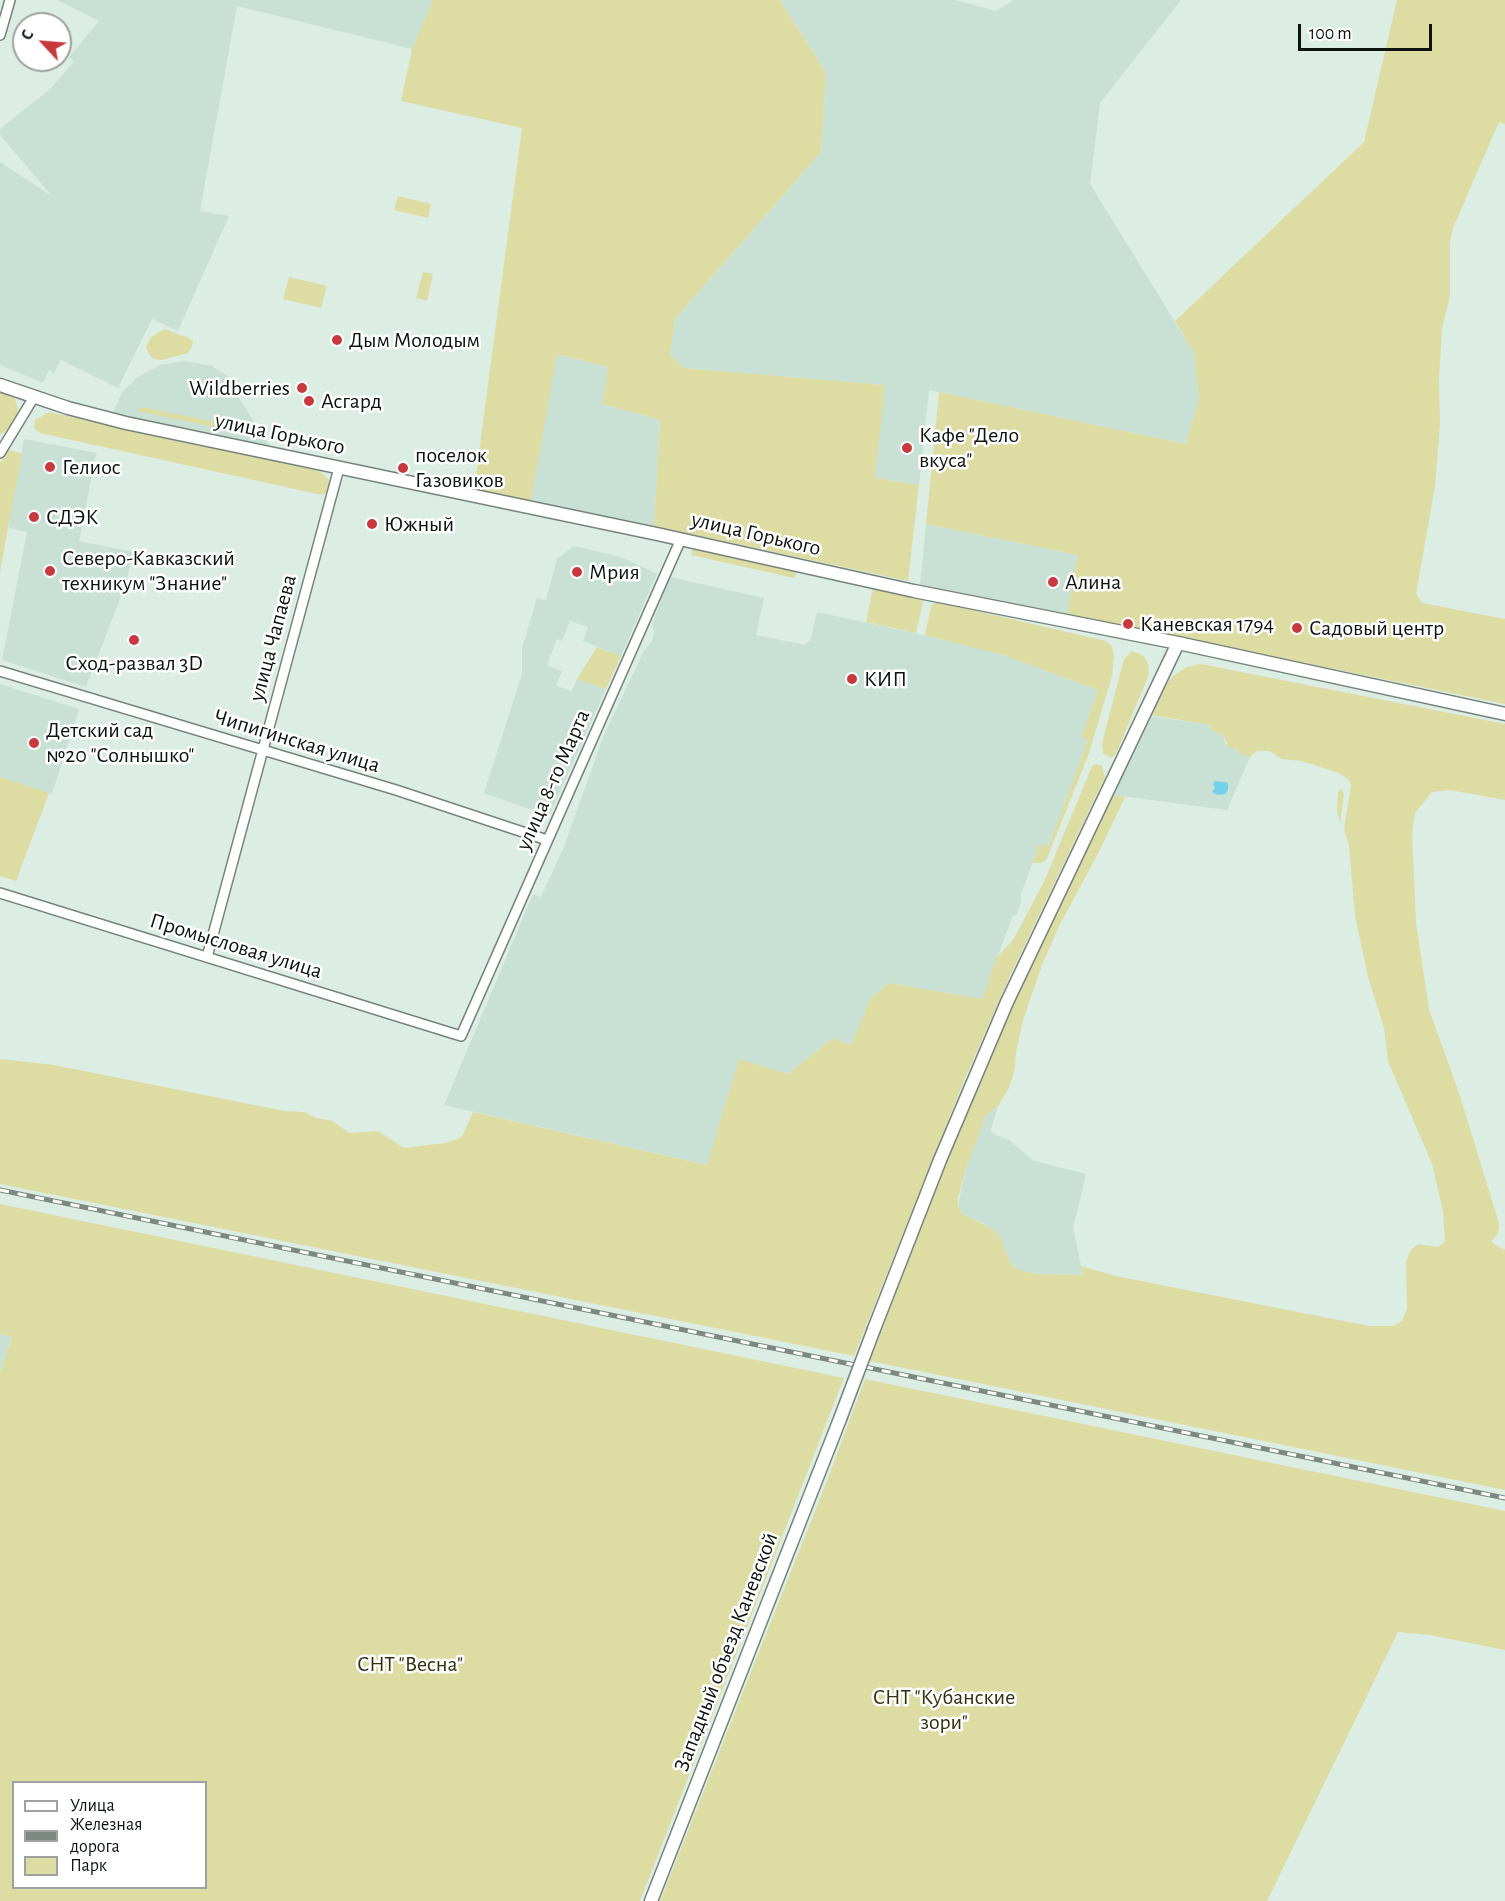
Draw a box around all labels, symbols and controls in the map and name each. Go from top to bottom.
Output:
north arrow [12,12,72,72]
scale bar [1301,12,1434,50]
text: 100 m [1309,25,1352,43]
text: С [18,28,37,42]
place label: Дым Молодым [349,327,480,353]
marker: Дым Молодым [330,333,344,347]
place label: Wildberries [189,375,290,401]
marker: Wildberries [295,381,309,395]
place label: Асгард [321,388,382,414]
marker: Асгард [302,394,316,408]
street label: улица Горького [213,407,347,461]
place label: Кафе "Дело вкуса" [919,422,1019,474]
marker: Кафе "Дело вкуса" [900,441,914,455]
place label: поселок Газовиков [415,442,504,494]
place label: Гелиос [62,454,121,480]
marker: Гелиос [43,460,57,474]
marker: поселок Газовиков [396,461,410,475]
place label: СДЭК [46,504,98,530]
street label: улица Горького [689,506,823,562]
marker: СДЭК [27,510,41,524]
place label: Южный [384,511,454,537]
marker: Южный [365,517,379,531]
place label: Северо-Кавказский техникум "Знание" [62,545,235,596]
place label: Мрия [589,559,640,585]
marker: Северо-Кавказский техникум "Знание" [43,564,57,578]
marker: Мрия [570,565,584,579]
place label: Алина [1065,569,1121,595]
street label: улица Чапаева [243,572,303,704]
marker: Алина [1046,575,1060,589]
place label: Каневская 1794 [1140,611,1274,637]
place label: Садовый центр [1309,615,1444,641]
marker: Каневская 1794 [1121,617,1135,631]
marker: Садовый центр [1290,621,1304,635]
marker: Сход-развал 3D [127,633,141,647]
place label: Сход-развал 3D [65,650,203,676]
place label: КИП [864,666,907,692]
marker: КИП [845,672,859,686]
street label: Чипигинская улица [211,703,383,779]
street label: улица 8-го Марта [510,705,596,855]
place label: Детский сад №20 "Солнышко" [46,717,194,768]
marker: Детский сад №20 "Солнышко" [27,736,41,750]
street label: Промысловая улица [147,907,325,985]
street label: Западный объезд Каневской [668,1529,784,1775]
park label: СНТ "Весна" [357,1651,463,1677]
park label: СНТ "Кубанские зори" [873,1684,1015,1736]
legend [12,1781,207,1889]
text: Улица [70,1797,115,1815]
text: Железная дорога [70,1816,142,1856]
text: Парк [70,1857,107,1875]

